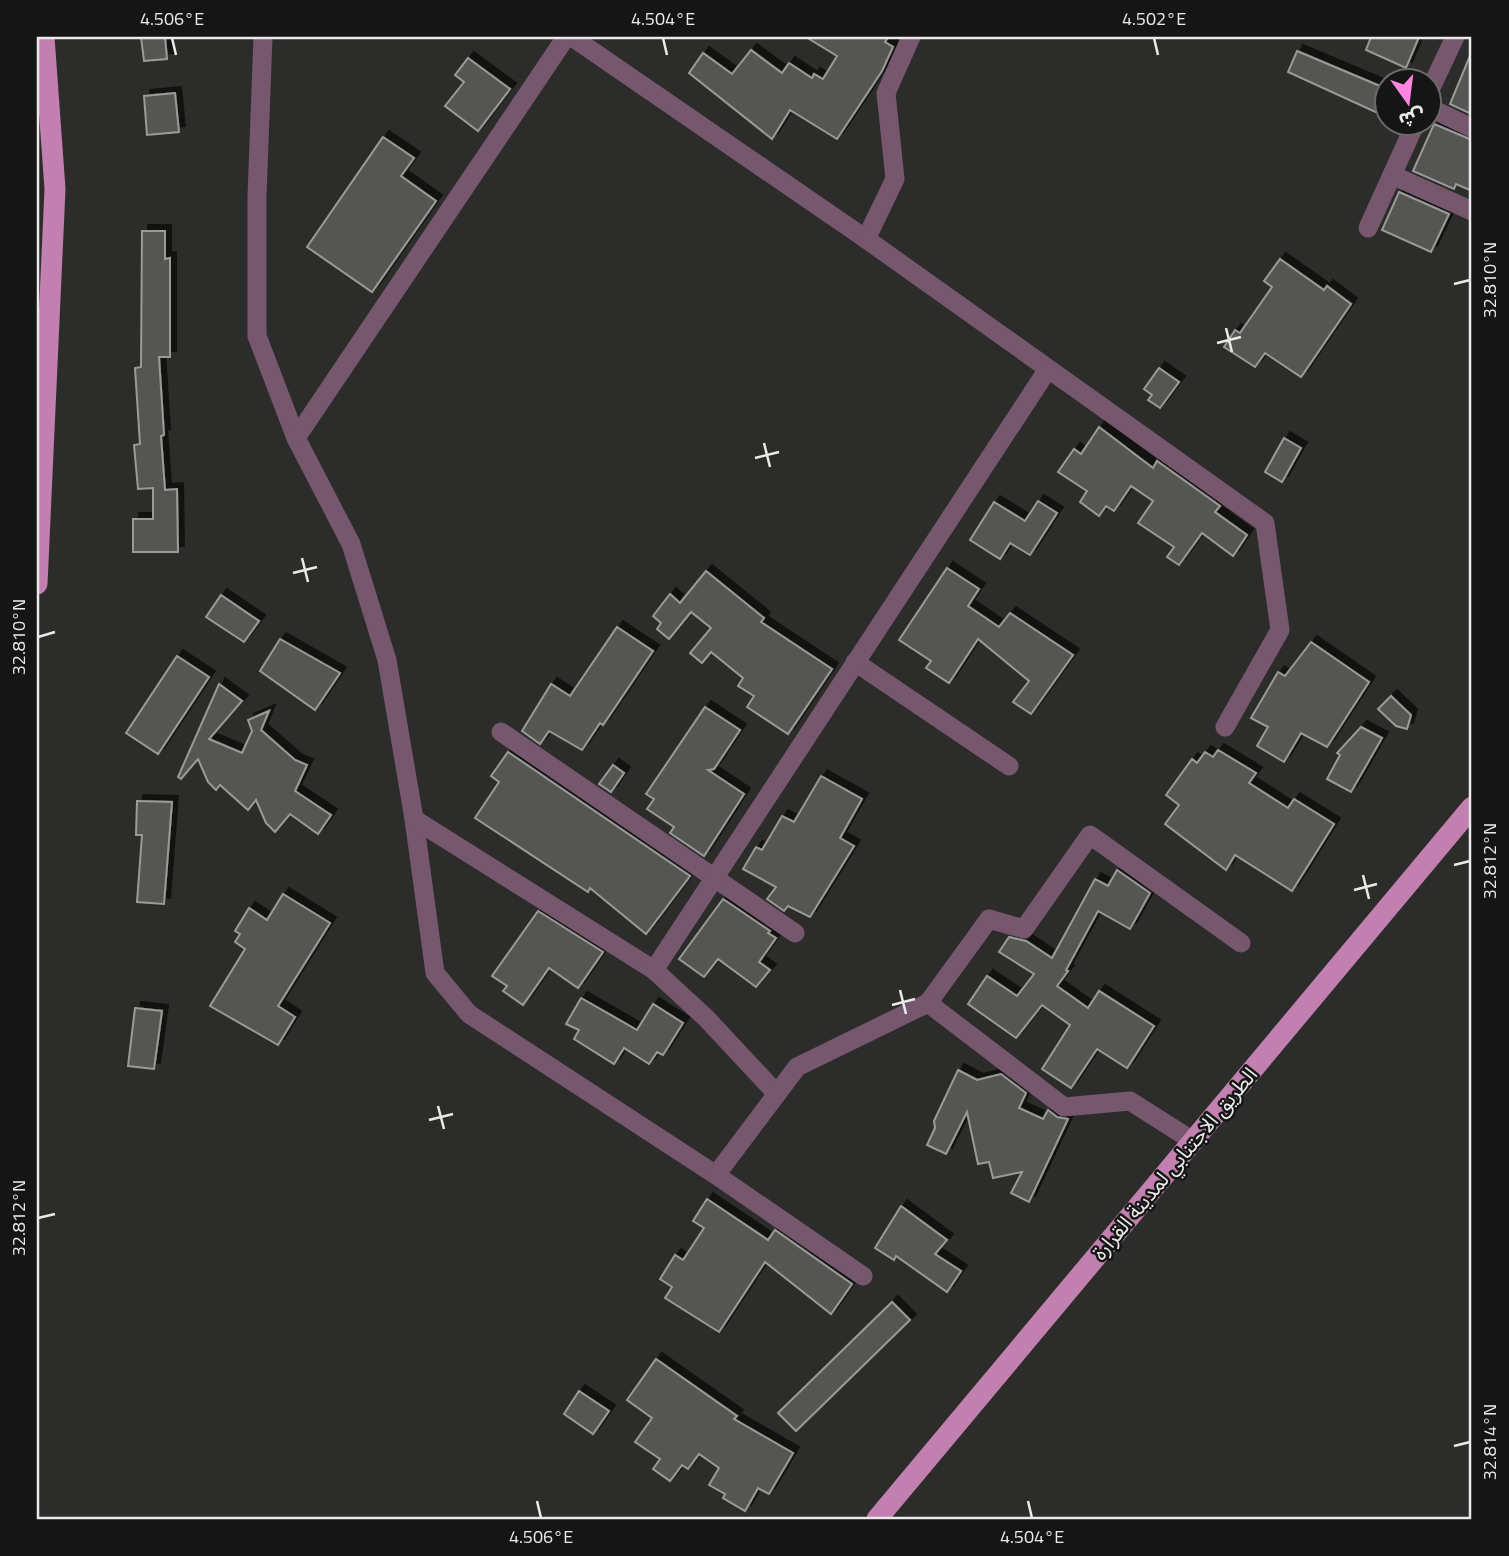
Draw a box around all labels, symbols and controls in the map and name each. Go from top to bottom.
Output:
text: 4.506°E [140,5,204,32]
text: 4.504°E [631,5,695,32]
text: 4.502°E [1122,5,1186,32]
north arrow [1372,66,1442,136]
text: ش [1396,102,1428,136]
text: 32.810°N [1476,242,1503,318]
text: 32.810°N [5,599,32,675]
text: 32.812°N [1476,823,1503,899]
street label: الطريق الاجتنابي لمدينة القرارة [1083,1059,1265,1267]
text: 32.812°N [5,1180,32,1256]
text: 32.814°N [1476,1404,1503,1480]
text: 4.506°E [509,1523,573,1550]
text: 4.504°E [1000,1523,1064,1550]

